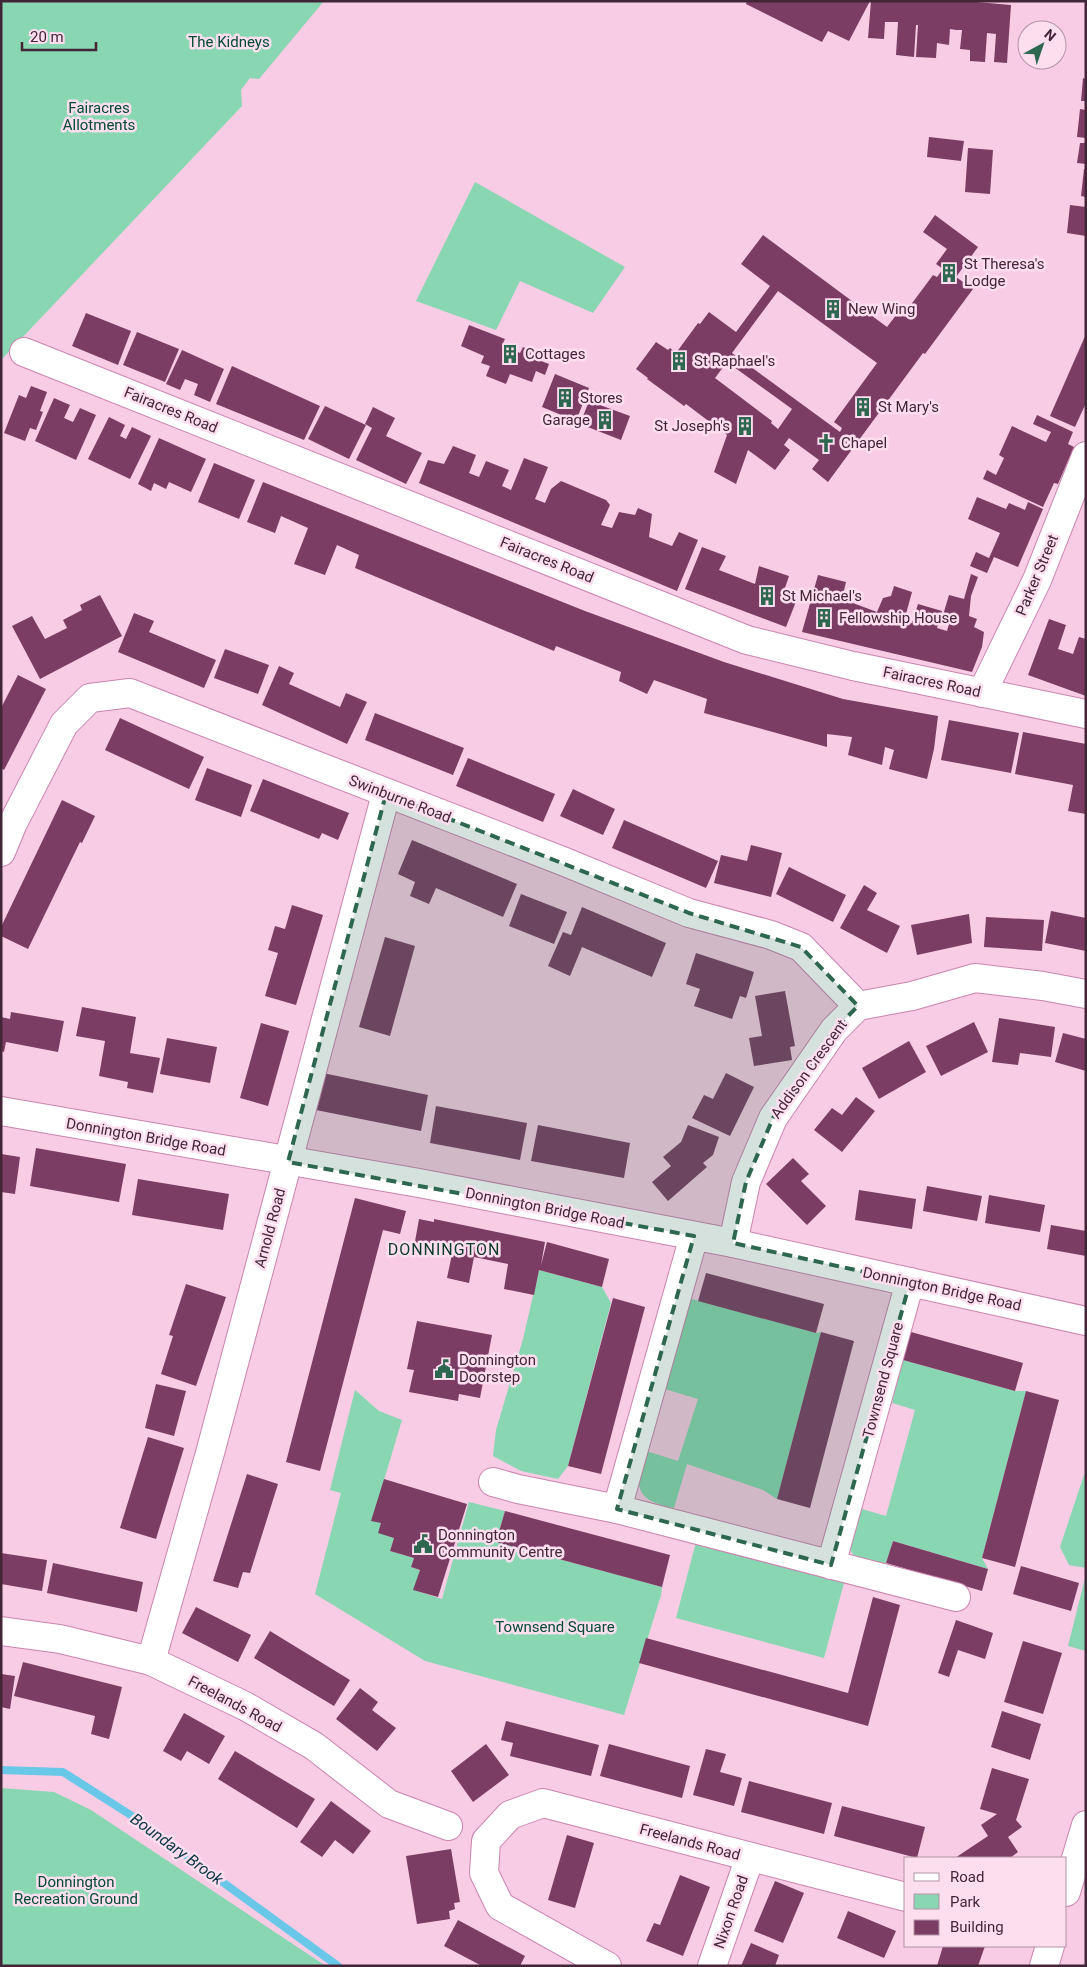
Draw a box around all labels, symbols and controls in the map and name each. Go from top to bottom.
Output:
scale bar [22,20,96,52]
north arrow [1017,20,1067,70]
text: N [1041,26,1059,44]
text: 20 m [30,28,64,46]
park label: The Kidneys [188,33,270,51]
park label: Fairacres Allotments [63,99,135,134]
place label: St Theresa's Lodge [964,255,1045,290]
building icon: St Theresa's Lodge [938,262,960,284]
building icon: New Wing [822,298,844,320]
place label: New Wing [848,300,915,318]
building icon: Cottages [499,343,521,365]
place label: Cottages [525,345,585,363]
building icon: St Raphael's [668,350,690,372]
place label: St Raphael's [694,352,775,370]
street label: Fairacres Road [122,383,220,437]
building icon: Stores [554,387,576,409]
place label: Stores [580,389,623,407]
building icon: St Mary's [852,396,874,418]
place label: St Mary's [878,398,939,416]
building icon: Garage [594,409,616,431]
place label: Garage [542,411,590,429]
building icon: St Joseph's [734,415,756,437]
place label: St Joseph's [654,417,730,435]
church icon: Chapel [815,432,837,454]
place label: Chapel [841,434,887,452]
street label: Parker Street [1012,532,1062,618]
street label: Fairacres Road [498,533,596,587]
building icon: St Michael's [756,585,778,607]
place label: St Michael's [782,587,862,605]
building icon: Fellowship House [813,607,835,629]
place label: Fellowship House [839,609,957,627]
street label: Fairacres Road [881,663,983,701]
street label: Swinburne Road [346,771,454,827]
street label: Addison Crescent [767,1016,851,1122]
street label: Donnington Bridge Road [65,1114,227,1160]
street label: Donnington Bridge Road [464,1184,626,1232]
street label: Arnold Road [251,1186,289,1270]
district label: DONNINGTON [388,1240,500,1259]
street label: Donnington Bridge Road [861,1263,1023,1315]
street label: Townsend Square [859,1320,907,1440]
place label: Donnington Doorstep [459,1351,536,1386]
public building icon: Donnington Doorstep [433,1358,455,1380]
place label: Donnington Community Centre [438,1526,562,1561]
public building icon: Donnington Community Centre [412,1533,434,1555]
park label: Townsend Square [495,1618,615,1636]
street label: Freelands Road [185,1672,285,1736]
water label: Boundary Brook [127,1809,228,1890]
street label: Freelands Road [638,1820,742,1864]
legend [904,1857,1067,1947]
text: Road [950,1868,984,1886]
park label: Donnington Recreation Ground [14,1873,138,1908]
street label: Nixon Road [710,1873,752,1951]
text: Park [950,1893,981,1911]
text: Building [950,1918,1004,1936]

